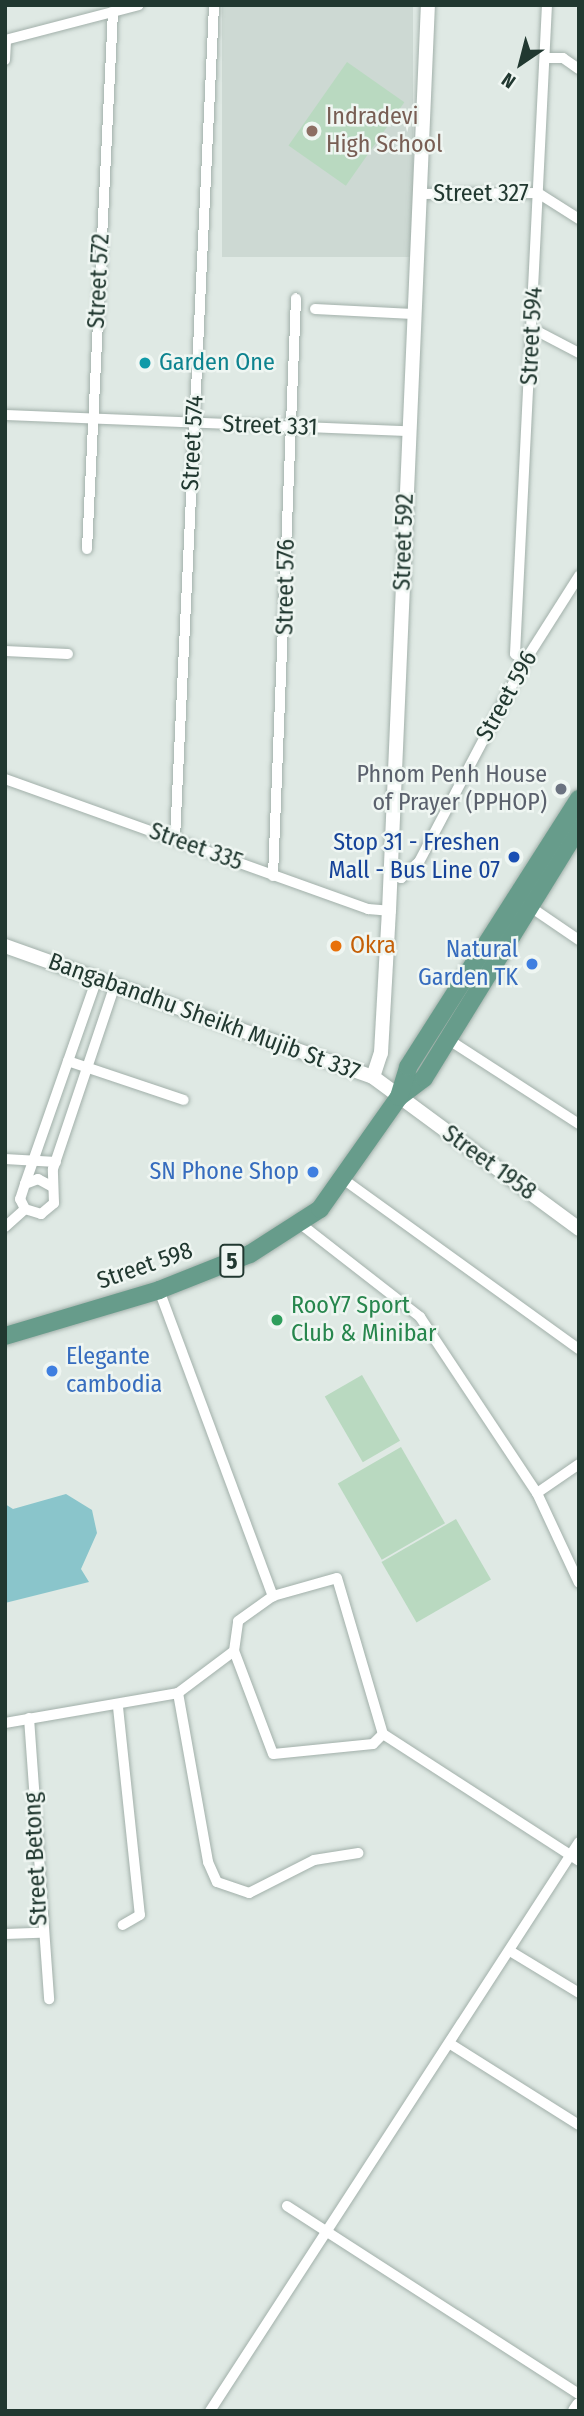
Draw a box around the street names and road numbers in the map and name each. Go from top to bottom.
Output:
street label: Street 327 [433,180,529,208]
street label: Street 572 [82,233,116,329]
street label: Street 594 [515,286,549,386]
street label: Street 574 [176,394,210,492]
street label: Street 331 [222,410,318,442]
street label: Street 592 [388,493,420,591]
street label: Street 576 [271,539,301,635]
street label: Street 596 [470,646,544,746]
street label: Street 335 [145,817,247,877]
street label: Bangabandhu Sheikh Mujib St 337 [44,947,364,1087]
street label: Street 1958 [437,1119,541,1207]
street label: Street 598 [94,1236,196,1296]
road number: 5 [218,1242,246,1280]
street label: Street Betong [18,1791,54,1927]

